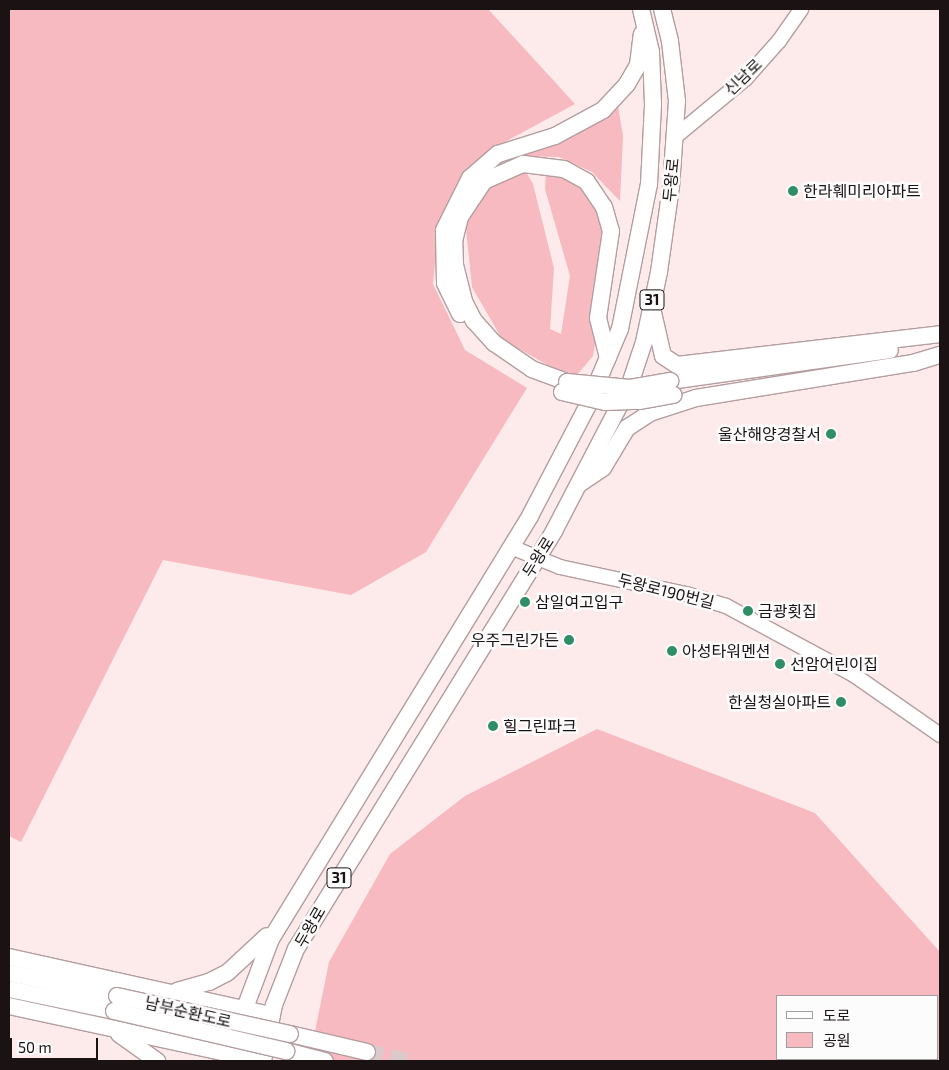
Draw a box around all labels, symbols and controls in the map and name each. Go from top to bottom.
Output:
street label: 신남로 [720,55,766,99]
street label: 두왕로 [659,157,683,203]
place label: 한라훼미리아파트 [803,181,921,201]
marker: 한라훼미리아파트 [787,185,799,197]
road number: 31 [640,288,664,312]
place label: 울산해양경찰서 [718,424,821,444]
marker: 울산해양경찰서 [825,428,837,440]
street label: 두왕로 [518,533,558,581]
street label: 두왕로190번길 [616,570,716,612]
place label: 삼일여고입구 [535,592,623,612]
marker: 삼일여고입구 [519,596,531,608]
place label: 금광횟집 [758,601,817,621]
marker: 금광횟집 [742,605,754,617]
place label: 우주그린가든 [471,630,559,650]
marker: 우주그린가든 [563,634,575,646]
place label: 아성타워멘션 [682,641,770,661]
marker: 아성타워멘션 [666,645,678,657]
place label: 선암어린이집 [790,654,878,674]
marker: 선암어린이집 [774,658,786,670]
place label: 한실청실아파트 [728,692,831,712]
marker: 한실청실아파트 [835,696,847,708]
place label: 힐그린파크 [503,716,577,736]
marker: 힐그린파크 [487,720,499,732]
road number: 31 [326,866,352,890]
street label: 두왕로 [291,903,329,951]
street label: 남부순환도로 [143,993,233,1031]
legend [776,995,939,1060]
text: 도로 [823,1006,851,1024]
scale bar [12,1028,100,1060]
text: 공원 [823,1031,851,1049]
text: 50 m [18,1038,52,1056]

